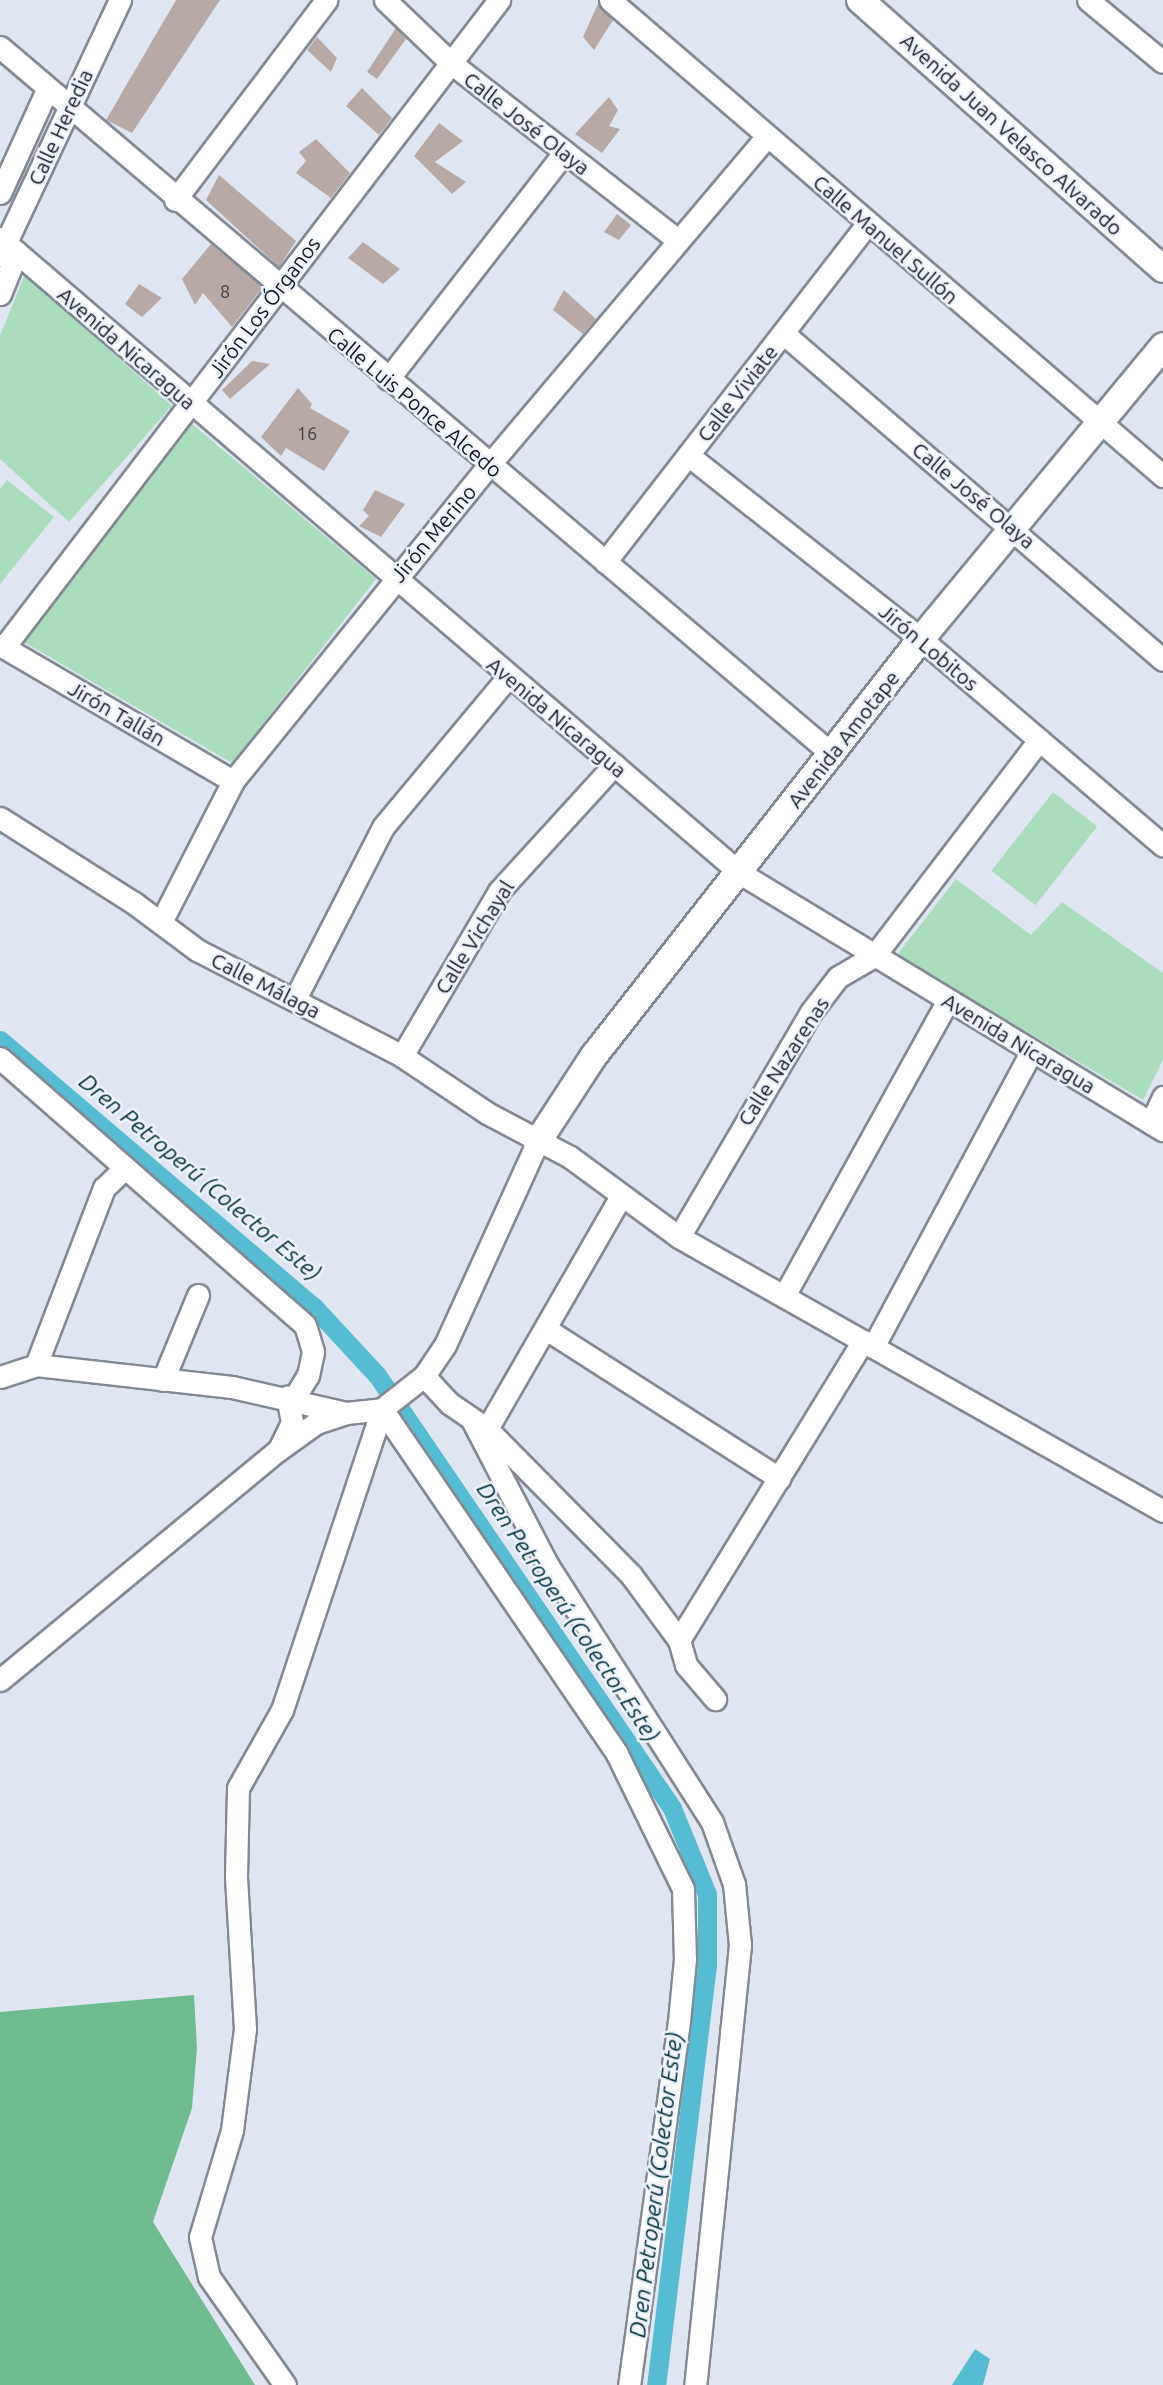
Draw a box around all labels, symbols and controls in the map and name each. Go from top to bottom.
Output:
street label: Avenida Juan Velasco Alvarado [896,28,1128,240]
street label: Calle Heredia [22,65,98,189]
street label: Calle José Olaya [459,66,595,180]
street label: Calle Manuel Sullón [808,169,964,309]
street label: Jirón Los Órganos [203,232,325,382]
house number: 8 [220,280,230,302]
street label: Avenida Nicaragua [53,281,201,415]
street label: Calle Luis Ponce Alcedo [322,321,508,483]
street label: Calle Viviate [691,339,783,447]
house number: 16 [297,422,317,444]
street label: Calle José Olaya [907,436,1041,554]
street label: Jirón Merino [385,479,481,587]
street label: Jirón Lobitos [874,598,984,696]
street label: Avenida Nicaragua [482,651,632,783]
street label: Avenida Amotape [782,665,904,813]
street label: Jirón Tallán [64,675,170,751]
street label: Calle Vichayal [429,876,519,998]
street label: Calle Málaga [207,947,325,1023]
street label: Avenida Nicaragua [938,987,1100,1099]
street label: Calle Nazarenas [732,992,834,1130]
water label: Dren Petroperú (Colector Este) [73,1068,327,1286]
water label: Dren Petroperú (Colector Este) [471,1477,665,1747]
water label: Dren Petroperú (Colector Este) [624,2031,688,2339]

